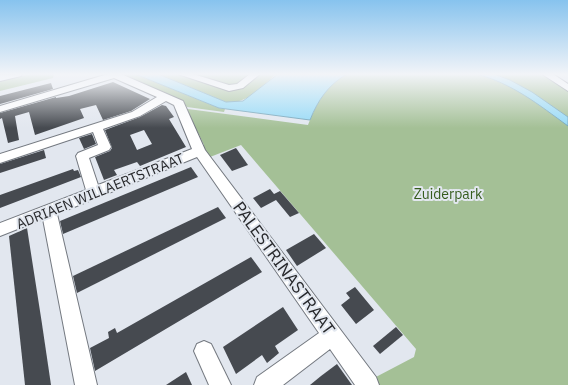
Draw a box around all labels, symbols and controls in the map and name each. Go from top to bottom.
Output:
street label: ADRIAEN WILLAERTSTRAAT [13,149,187,233]
park label: Zuiderpark [414,185,483,203]
street label: PALESTRINASTRAAT [228,197,340,339]

